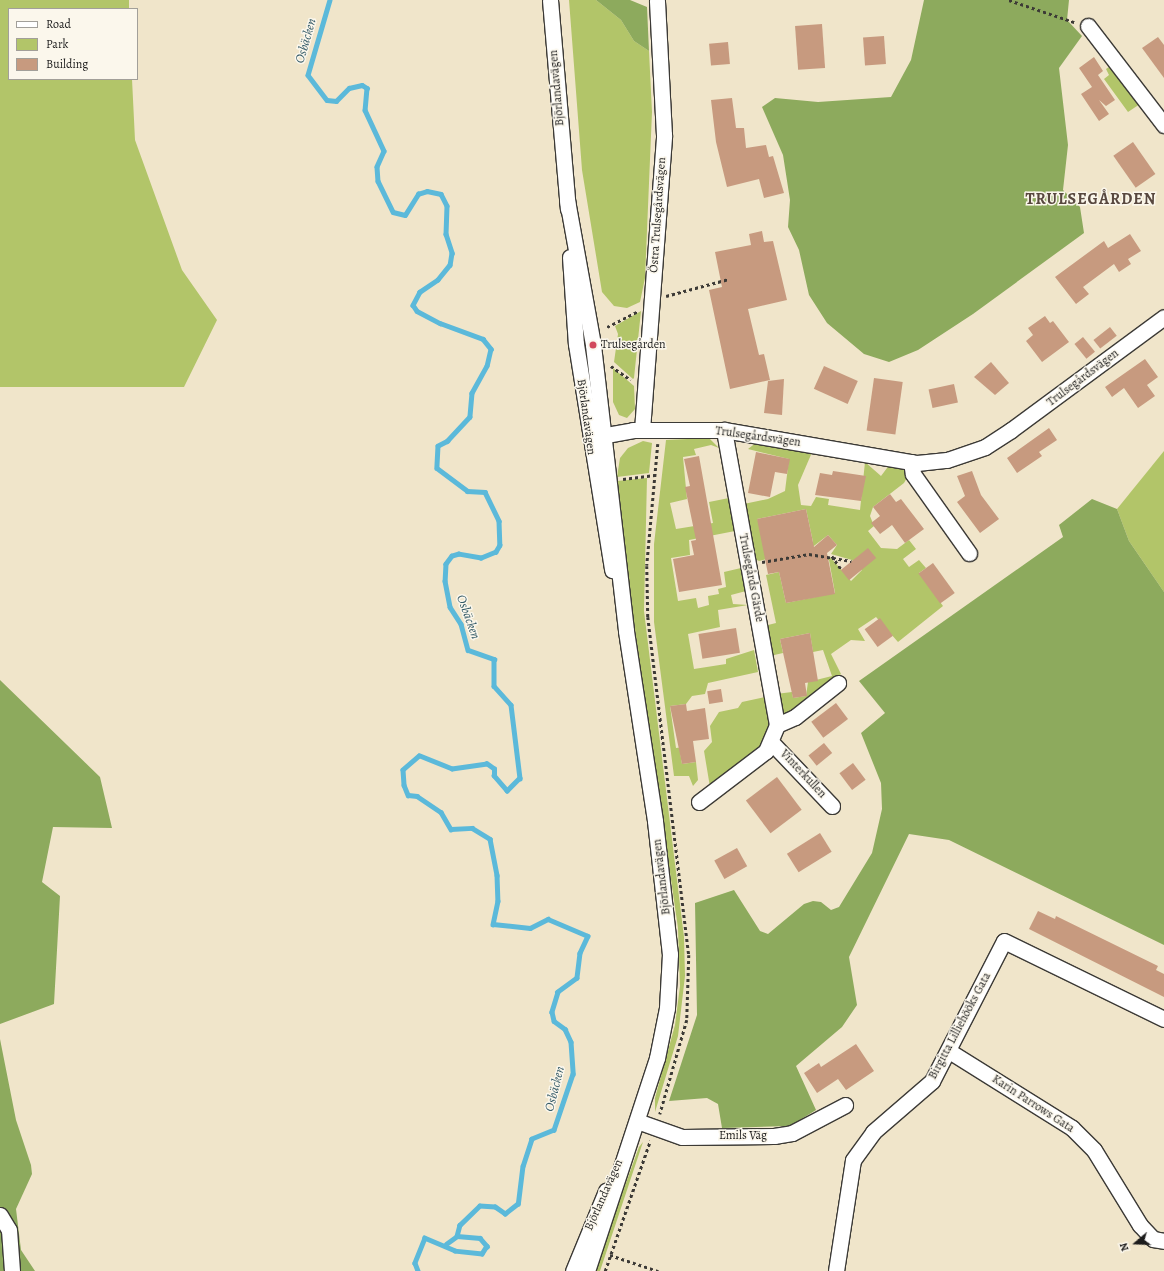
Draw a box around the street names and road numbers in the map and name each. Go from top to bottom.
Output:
street label: Björlandavägen [547,49,567,127]
street label: Östra Trulsegårdsvägen [647,157,669,273]
street label: Trulsegårdsvägen [1044,346,1122,410]
street label: Björlandavägen [574,378,598,456]
street label: Trulsegårdsvägen [714,424,802,450]
street label: Trulsegårds Gärde [735,533,767,623]
street label: Vinterkullen [777,747,829,801]
street label: Björlandavägen [650,838,674,916]
street label: Birgitta Lilliehööks Gata [926,970,994,1082]
street label: Karin Parrows Gata [989,1072,1077,1136]
street label: Emils Väg [719,1129,767,1143]
street label: Björlandavägen [582,1157,626,1233]

